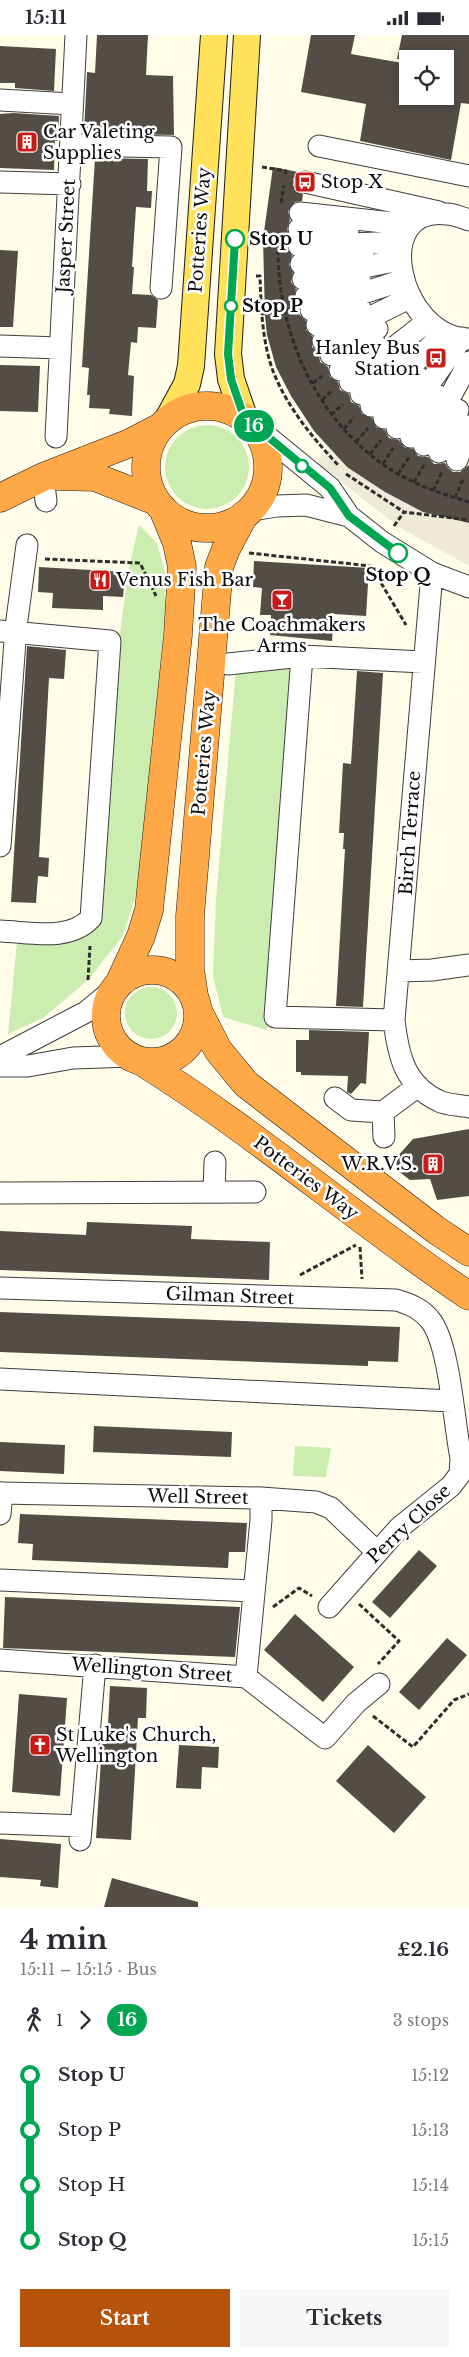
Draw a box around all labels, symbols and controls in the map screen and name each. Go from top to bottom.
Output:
text: 15:11 [25,6,67,29]
map controls [399,50,454,105]
button: locate [399,50,454,105]
place label: Car Valeting Supplies [43,121,155,164]
building icon: Car Valeting Supplies [15,130,39,154]
street label: Potteries Way [185,166,215,294]
bus stop icon: Stop X [293,170,317,194]
place label: Stop X [321,171,383,193]
street label: Jasper Street [52,178,80,296]
place label: Stop U [249,228,313,250]
marker: Stop U [225,229,245,249]
place label: Stop P [242,295,303,317]
marker: Stop P [224,299,238,313]
place label: Hanley Bus Station [315,337,420,380]
bus stop icon: Hanley Bus Station [424,346,448,370]
line badge: 16 [232,410,276,442]
text: 16 [244,415,264,437]
unlabelled marker [295,459,309,473]
marker: Stop Q [388,543,408,563]
place label: Stop Q [366,564,431,586]
restaurant icon: Venus Fish Bar [88,568,112,592]
place label: Venus Fish Bar [115,569,253,591]
bar icon: The Coachmakers Arms [270,588,294,612]
place label: The Coachmakers Arms [198,614,366,657]
street label: Potteries Way [188,689,220,817]
street label: Birch Terrace [395,770,425,896]
street label: Potteries Way [249,1131,363,1225]
building icon: W.R.V.S. [421,1152,445,1176]
place label: W.R.V.S. [340,1153,417,1175]
street label: Gilman Street [165,1283,295,1309]
street label: Perry Close [363,1480,455,1568]
street label: Well Street [146,1485,249,1509]
street label: Wellington Street [70,1653,233,1687]
place label: St Luke's Church, Wellington [55,1724,216,1767]
church icon: St Luke's Church, Wellington [28,1733,52,1757]
text: 4 min [20,1922,107,1957]
text: £2.16 [397,1938,449,1961]
text: 15:11 – 15:15 · Bus [20,1959,157,1979]
icon: walk [20,2006,48,2034]
icon: forward [71,2006,99,2034]
text: 16 [117,2009,137,2031]
text: 1 [56,2010,63,2030]
text: 3 stops [393,2010,449,2030]
text: Stop U [58,2063,125,2086]
text: 15:12 [411,2065,449,2085]
text: Stop P [58,2118,121,2141]
text: 15:13 [411,2120,449,2140]
text: Stop H [58,2173,126,2196]
text: 15:14 [412,2175,449,2195]
text: Stop Q [58,2228,127,2251]
text: 15:15 [412,2230,449,2250]
button: Start [20,2289,230,2347]
button: Tickets [240,2289,449,2347]

